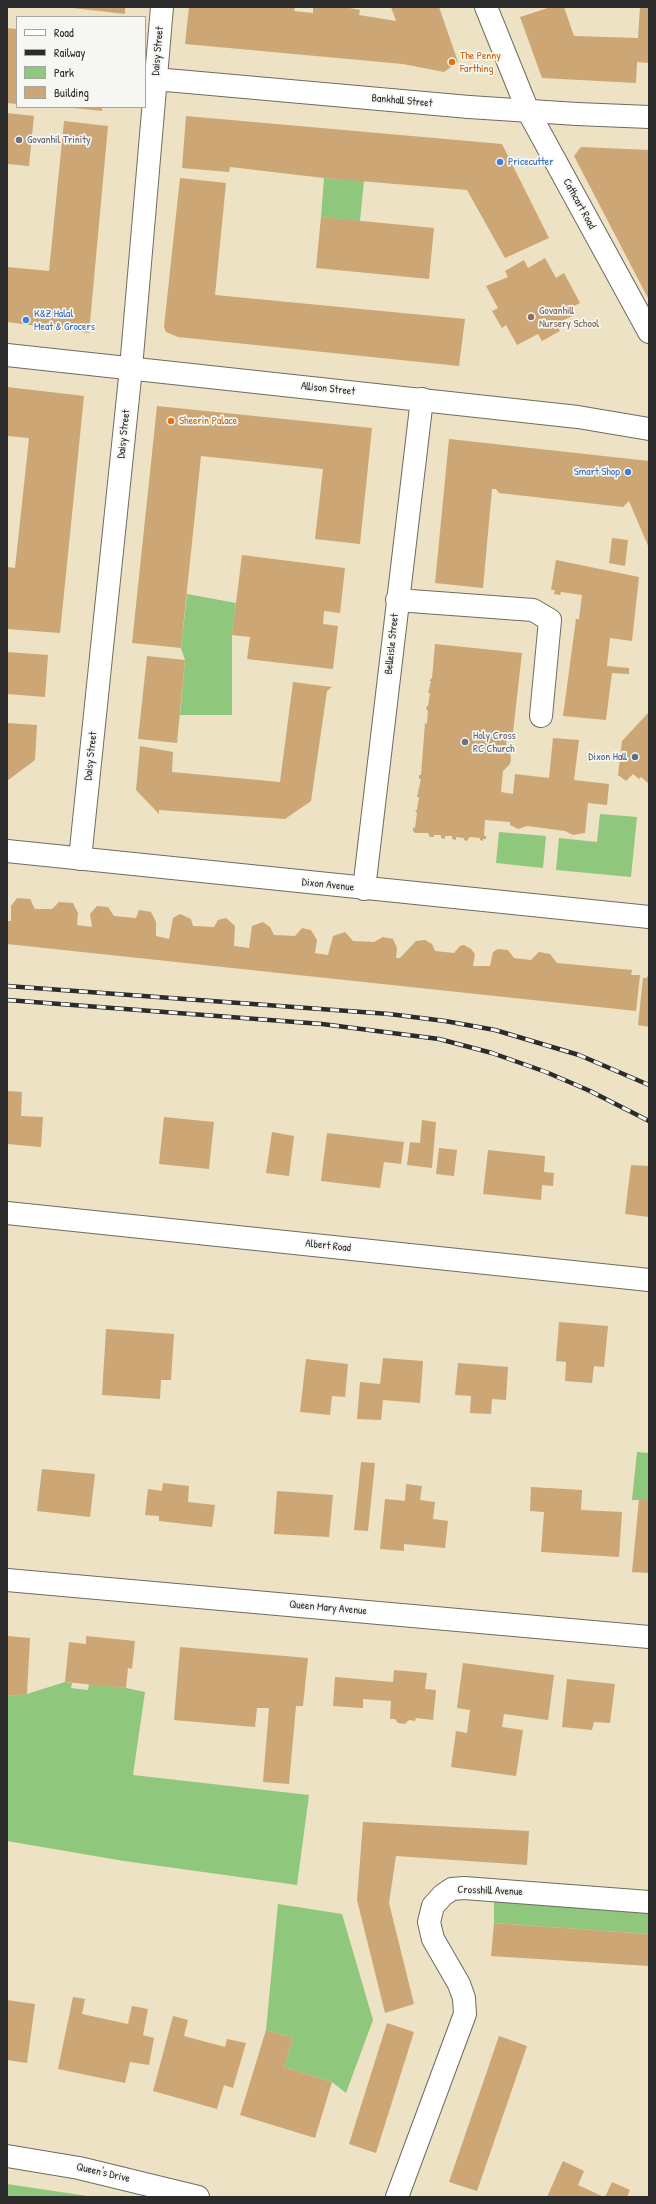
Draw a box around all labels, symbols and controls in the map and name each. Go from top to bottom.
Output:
legend [16,16,146,108]
text: Road [54,24,74,41]
street label: Daisy Street [149,26,167,76]
text: Railway [54,44,85,61]
place label: The Penny Farthing [460,49,501,75]
marker: The Penny Farthing [447,57,457,67]
text: Park [54,64,74,81]
text: Building [54,84,89,101]
street label: Bankhall Street [371,92,433,110]
place label: Govanhil Trinity [27,133,91,147]
marker: Govanhil Trinity [14,135,24,145]
place label: Pricecutter [508,155,553,169]
marker: Pricecutter [495,157,505,167]
street label: Cathcart Road [560,176,598,232]
place label: Govanhill Nursery School [539,304,599,330]
place label: K&Z Halal Meat & Grocers [34,307,95,333]
marker: Govanhill Nursery School [526,312,536,322]
marker: K&Z Halal Meat & Grocers [21,315,31,325]
street label: Allison Street [300,380,356,398]
street label: Daisy Street [115,409,133,459]
place label: Sheerin Palace [179,414,237,428]
marker: Sheerin Palace [166,416,176,426]
place label: Smart Shop [574,465,620,479]
marker: Smart Shop [623,467,633,477]
street label: Belleisle Street [382,613,402,675]
place label: Holy Cross RC Church [473,729,516,755]
street label: Daisy Street [82,731,100,781]
marker: Holy Cross RC Church [460,737,470,747]
place label: Dixon Hall [588,750,627,764]
marker: Dixon Hall [630,752,640,762]
street label: Dixon Avenue [301,876,355,894]
street label: Albert Road [305,1237,351,1255]
street label: Queen Mary Avenue [289,1598,367,1618]
street label: Crosshill Avenue [457,1883,523,1899]
street label: Queen's Drive [75,2160,131,2186]

